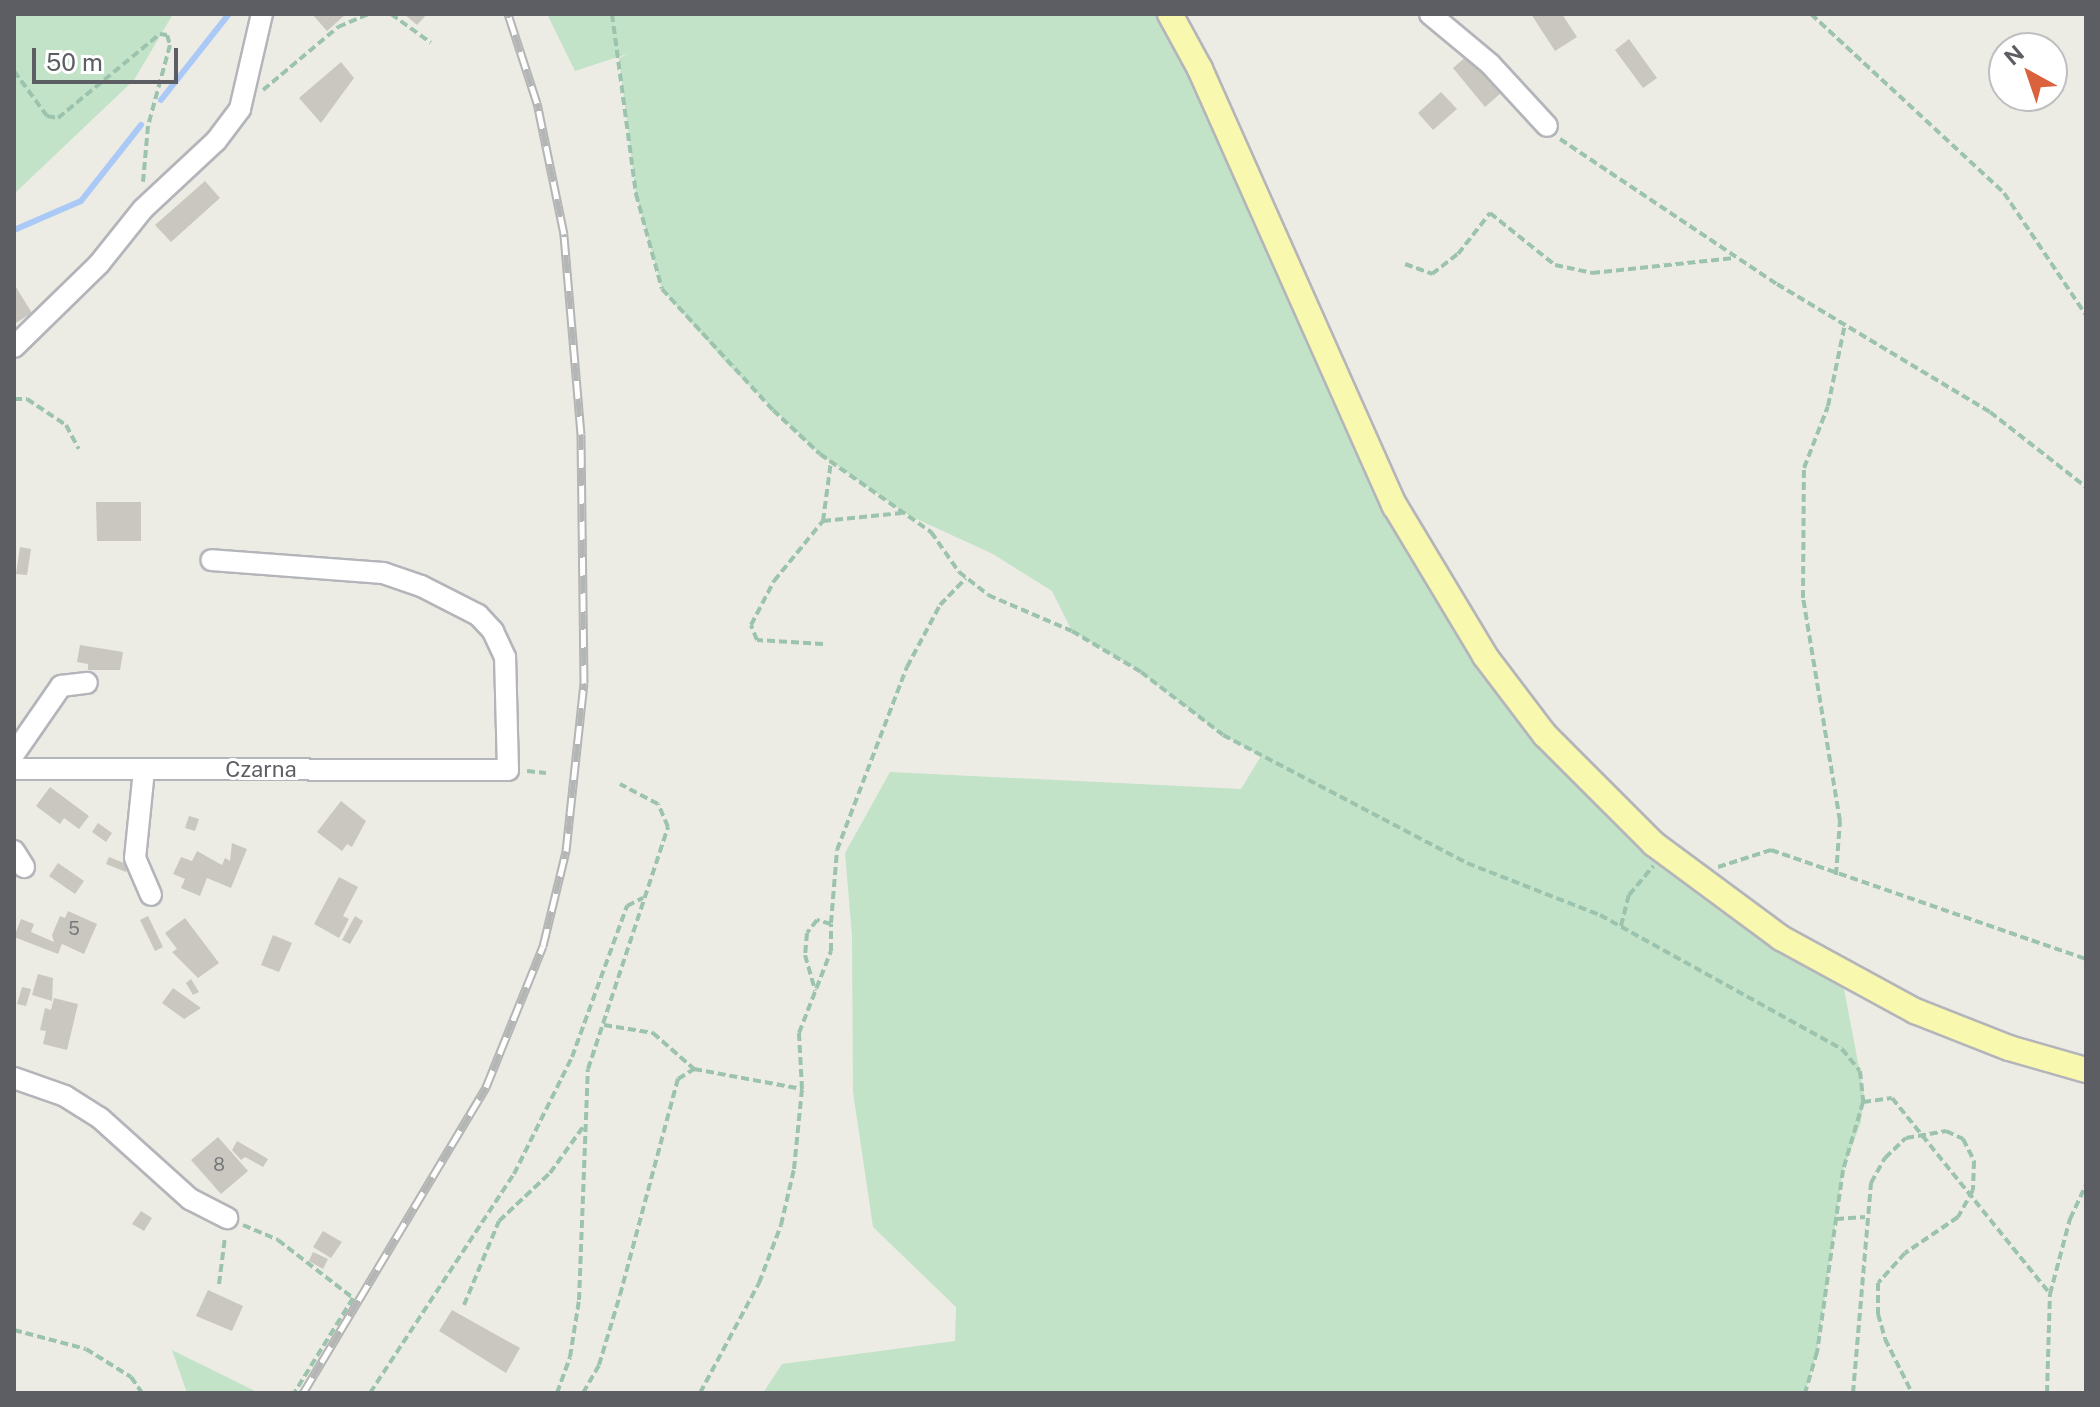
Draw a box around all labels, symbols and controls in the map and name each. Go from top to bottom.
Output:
scale bar [36,32,182,82]
north arrow [1988,32,2068,112]
text: N [1999,40,2029,71]
text: 50 m [46,48,103,76]
street label: Czarna [225,757,297,783]
house number: 5 [68,918,80,940]
house number: 8 [213,1154,225,1176]

